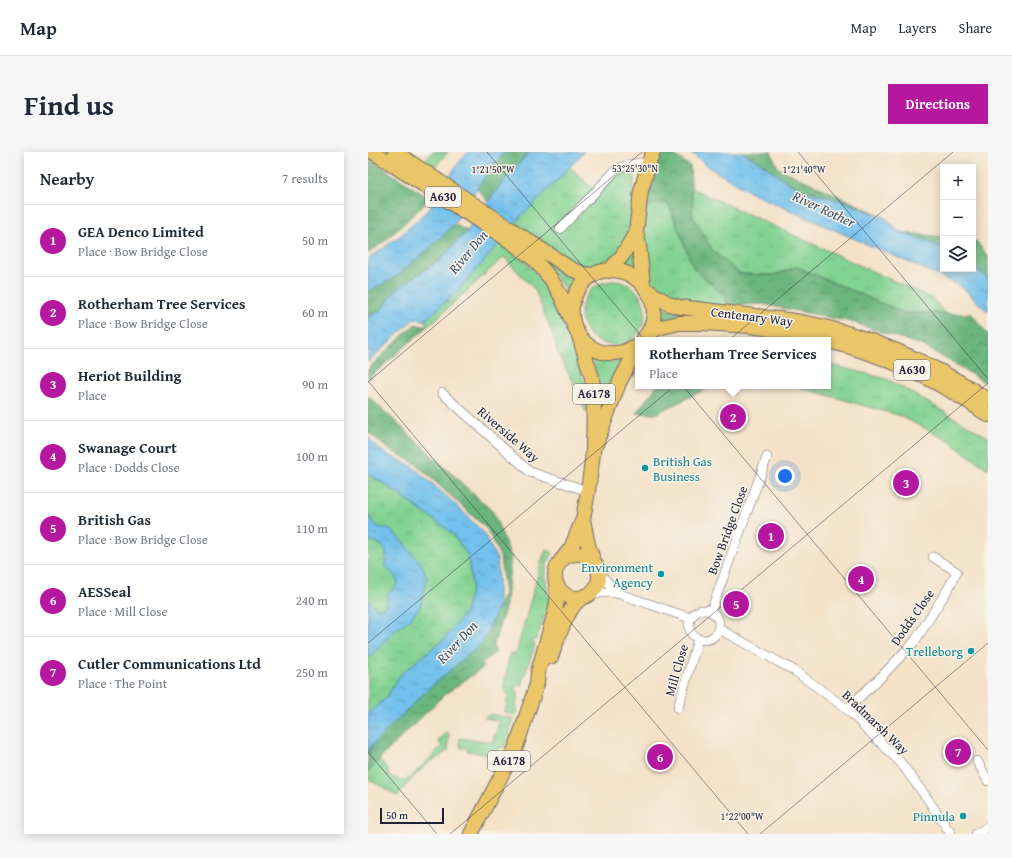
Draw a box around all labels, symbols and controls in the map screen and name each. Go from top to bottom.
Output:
text: Map [20,14,57,42]
text: Map [851,18,877,38]
text: Layers [899,18,937,38]
text: Share [959,18,992,38]
text: Find us [24,84,114,125]
button: Directions [888,84,988,124]
text: 53°25'30"N [612,161,658,176]
text: 1°21'50"W [471,162,515,177]
text: 1°21'40"W [782,162,826,177]
map controls [940,164,976,272]
button: + [940,164,976,200]
text: Nearby [40,166,94,191]
text: 7 results [282,169,328,188]
water label: River Rother [789,185,859,233]
road number: A630 [425,187,461,207]
button: − [940,200,976,236]
text: GEA Denco Limited [78,221,204,242]
water label: River Don [443,226,492,279]
text: 1 [50,231,56,250]
text: 50 m [302,231,328,250]
button: layers [940,236,976,272]
text: Place · Bow Bridge Close [78,242,208,261]
text: Rotherham Tree Services [78,293,246,314]
street label: Centenary Way [710,302,795,331]
text: 2 [50,303,56,322]
text: 60 m [302,303,328,322]
text: Place · Bow Bridge Close [78,314,208,333]
popup [635,337,831,389]
text: Rotherham Tree Services [649,343,817,364]
road number: A630 [894,360,930,380]
text: Place [649,364,678,383]
text: Heriot Building [78,365,181,386]
text: 3 [50,375,56,394]
text: 90 m [302,375,328,394]
road number: A6178 [573,384,615,404]
text: Place [78,386,107,405]
street label: Riverside Way [474,402,544,467]
pin: 2 [720,402,746,432]
text: Swanage Court [78,437,177,458]
text: 4 [50,447,56,466]
text: 100 m [296,447,328,466]
place label: British Gas Business [653,452,712,486]
text: Place · Dodds Close [78,458,180,477]
marker: British Gas Business [640,463,650,473]
your location [775,466,795,486]
pin: 3 [893,468,919,498]
street label: Bow Bridge Close [703,483,752,577]
text: British Gas [78,509,151,530]
text: 5 [50,519,56,538]
text: 110 m [296,519,328,538]
pin: 1 [758,521,784,551]
text: Place · Bow Bridge Close [78,530,208,549]
place label: Environment Agency [581,558,654,592]
pin: 4 [848,564,874,594]
marker: Environment Agency [656,569,666,579]
text: AESSeal [78,581,131,602]
street label: Dodds Close [886,585,939,649]
pin: 5 [723,589,749,619]
text: 6 [50,591,56,610]
text: 240 m [296,591,328,610]
text: Place · Mill Close [78,602,168,621]
water label: River Don [431,616,482,669]
street label: Mill Close [660,642,693,698]
place label: Trelleborg [906,642,964,661]
marker: Trelleborg [966,646,976,656]
text: Cutler Communications Ltd [78,653,261,674]
text: 7 [50,663,56,682]
text: 250 m [296,663,328,682]
text: Place · The Point [78,674,167,693]
street label: Bradmarsh Way [838,686,914,760]
pin: 7 [945,737,971,767]
pin: 6 [647,742,673,772]
road number: A6178 [488,751,530,771]
scale bar [380,806,444,825]
text: 50 m [386,807,408,823]
place label: Pinnula [913,807,956,826]
text: 1°22'00"W [720,809,764,824]
marker: Pinnula [958,811,968,821]

